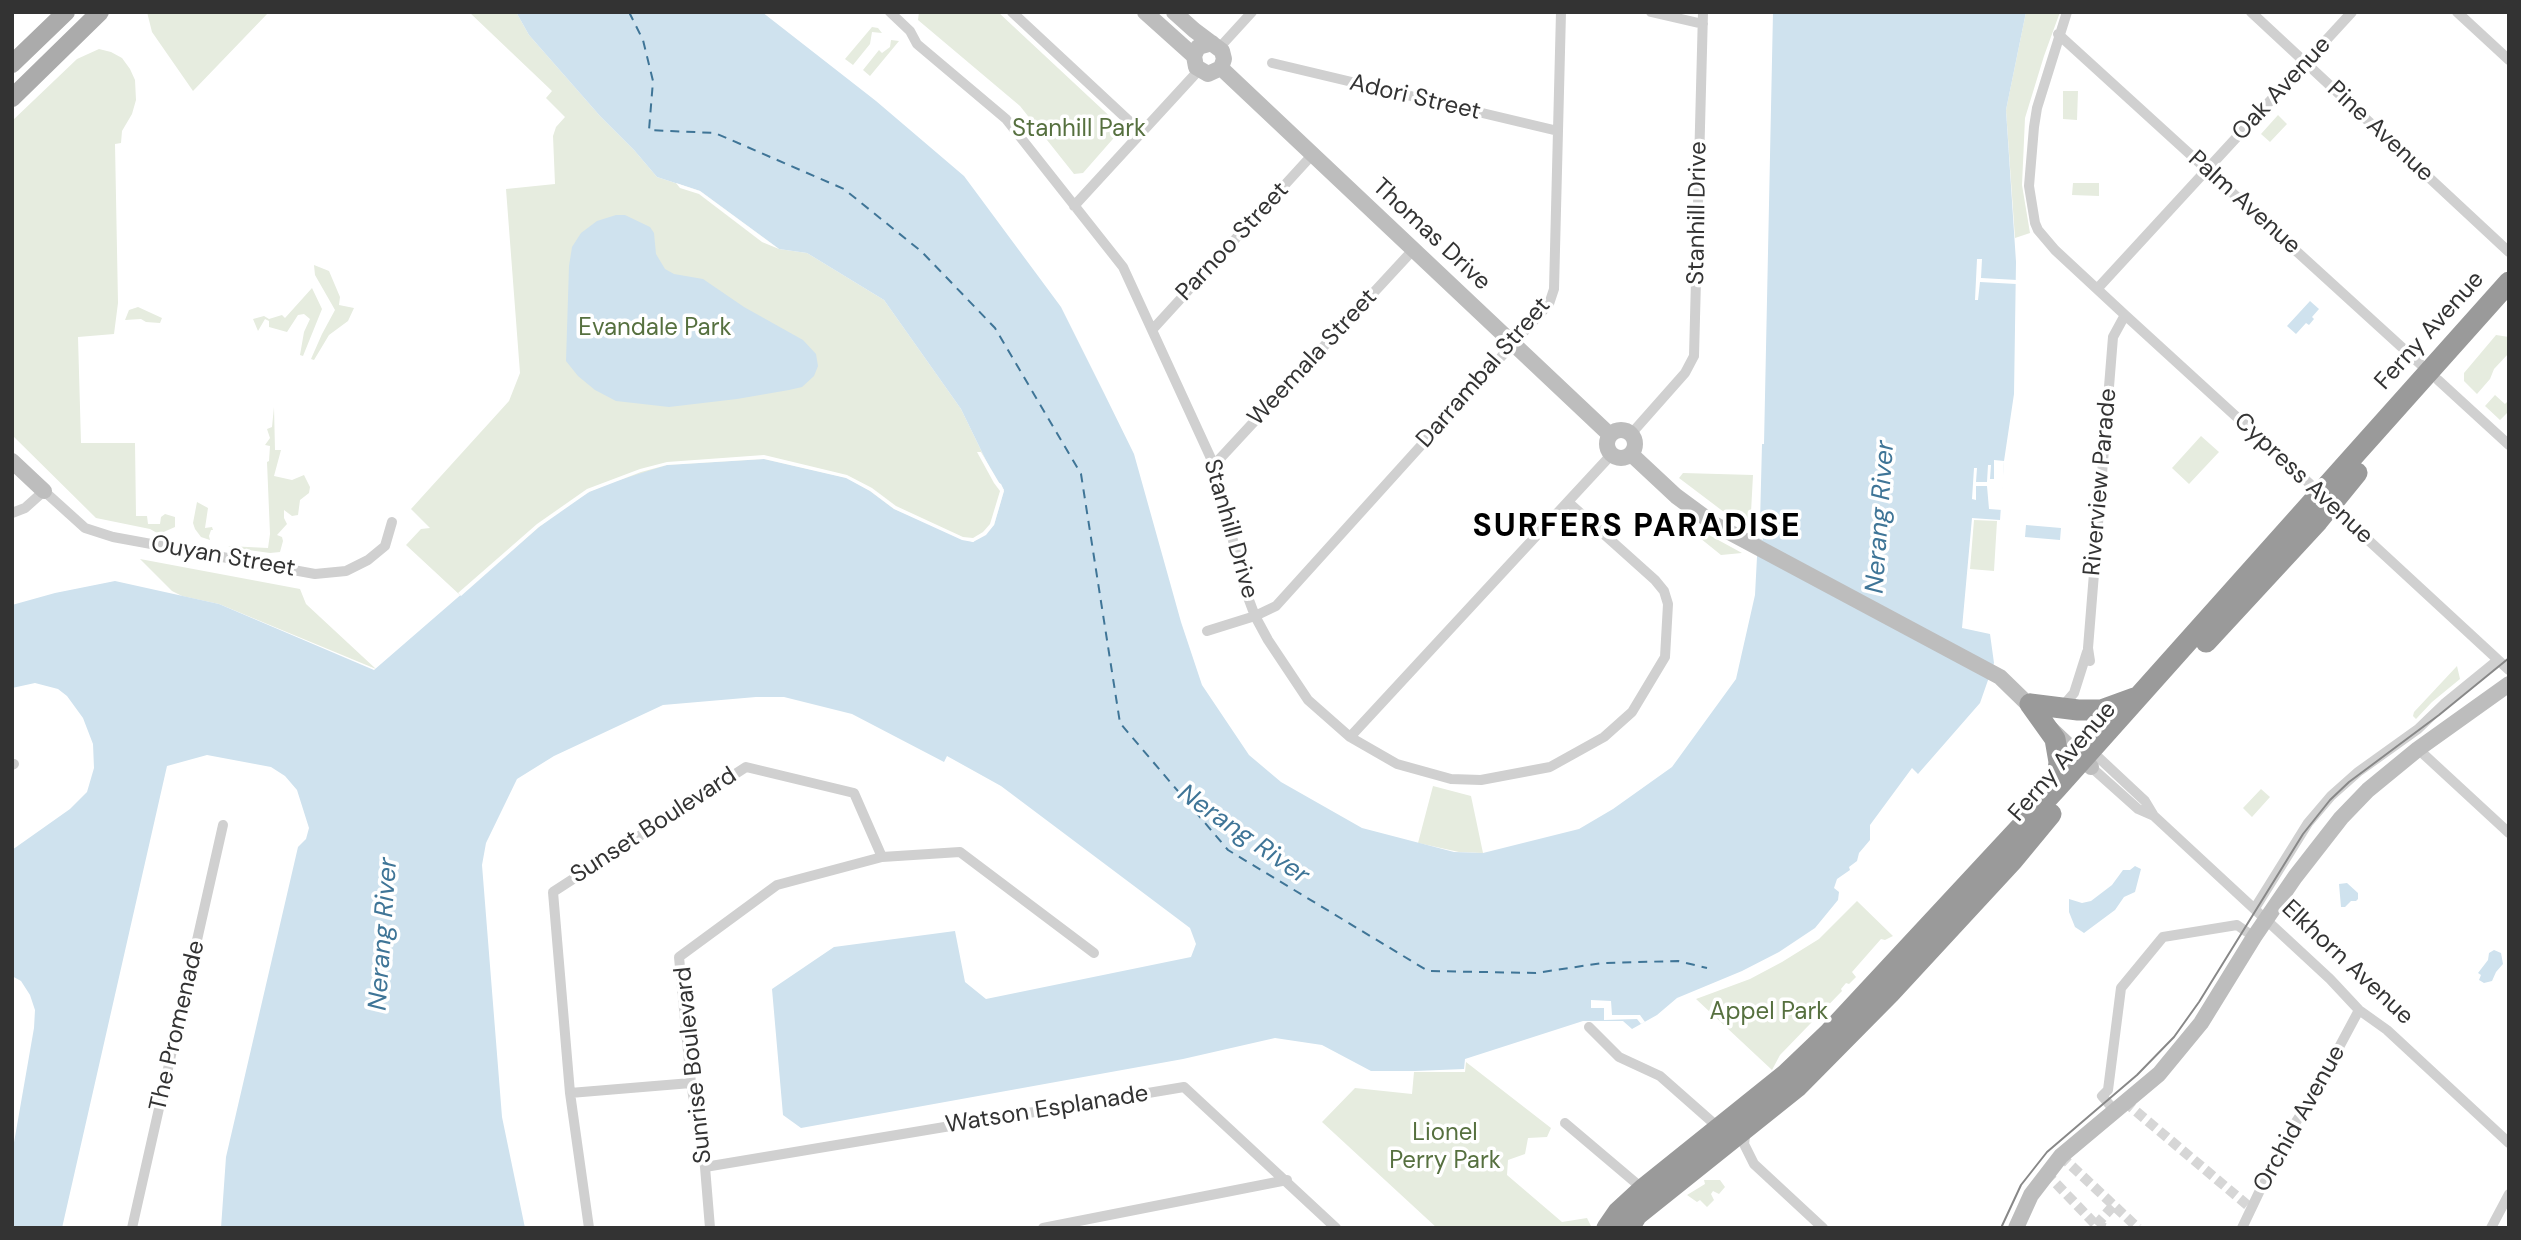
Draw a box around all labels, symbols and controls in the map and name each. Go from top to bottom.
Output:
street label: Oak Avenue [2227,31,2337,147]
street label: Adori Street [1347,69,1483,127]
street label: Pine Avenue [2321,75,2439,189]
park label: Stanhill Park [1012,116,1146,144]
street label: Stanhill Drive [1682,141,1714,285]
street label: Palm Avenue [2182,145,2306,261]
street label: Thomas Drive [1366,173,1496,297]
street label: Parnoo Street [1171,177,1295,307]
street label: Ferny Avenue [2369,266,2491,396]
street label: Weemala Street [1242,284,1384,432]
street label: Darrambal Street [1411,292,1557,454]
park label: Evandale Park [578,315,732,343]
street label: Riverview Parade [2078,387,2124,577]
street label: Cypress Avenue [2227,407,2379,551]
water label: Nerang River [1860,439,1902,595]
street label: Stanhill Drive [1196,456,1264,602]
district label: SURFERS PARADISE [1474,509,1800,547]
street label: Ouyan Street [149,530,297,584]
street label: Ferny Avenue [2003,696,2123,828]
street label: Sunset Boulevard [566,762,742,890]
water label: Nerang River [1171,778,1315,892]
water label: Nerang River [363,856,405,1012]
street label: Elkhorn Avenue [2275,895,2419,1031]
street label: The Promenade [144,938,212,1114]
street label: Sunrise Boulevard [669,965,719,1165]
park label: Appel Park [1710,999,1828,1027]
street label: Orchid Avenue [2248,1041,2352,1197]
street label: Watson Esplanade [943,1080,1151,1140]
park label: Lionel Perry Park [1389,1120,1501,1176]

